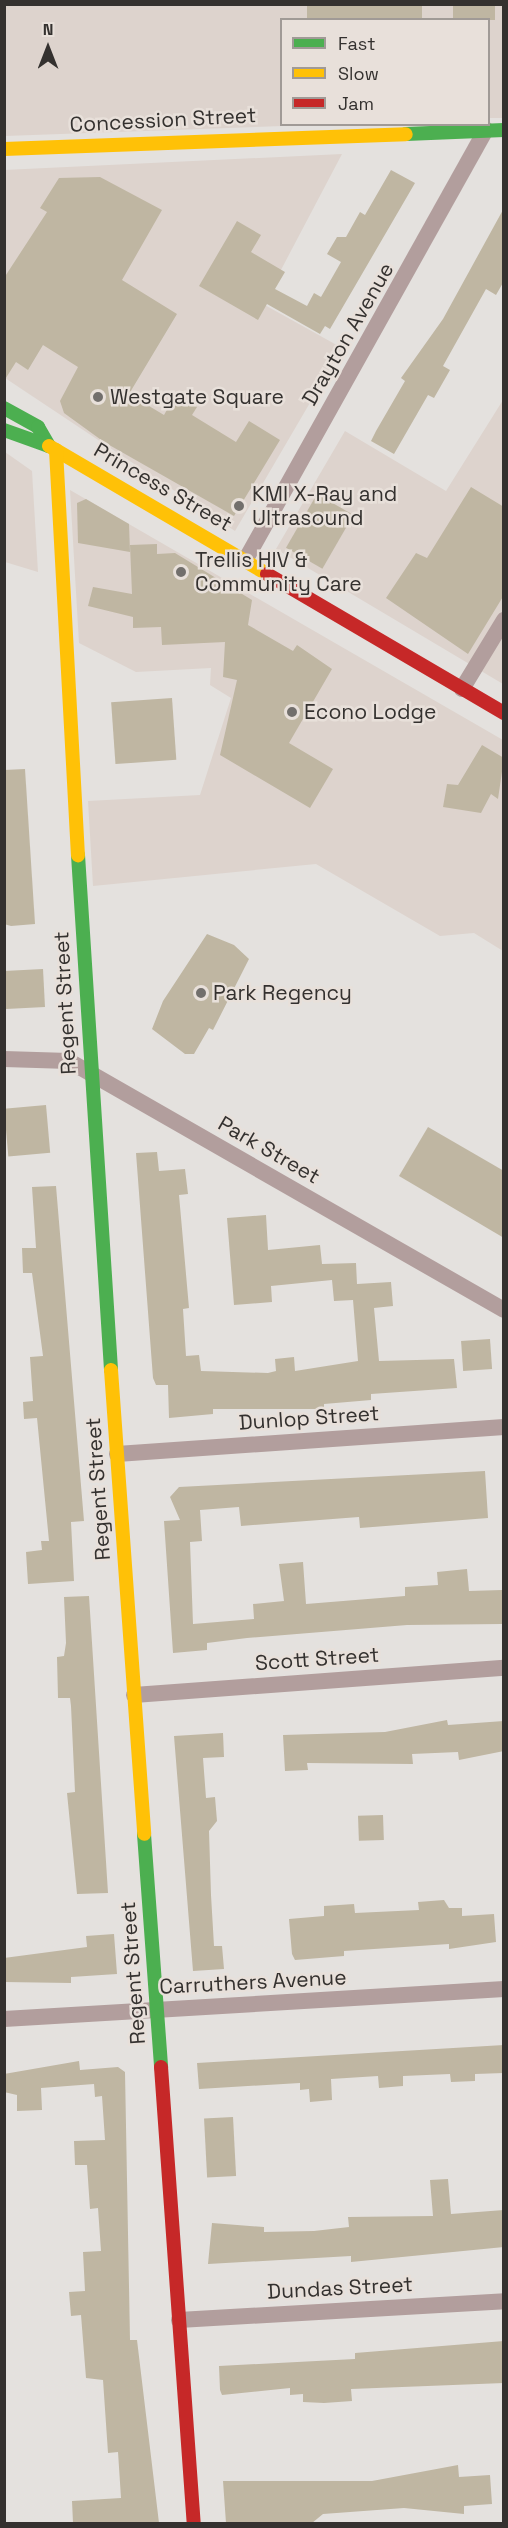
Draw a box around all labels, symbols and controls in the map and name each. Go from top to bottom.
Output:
north arrow [18,18,78,78]
legend [280,18,490,126]
text: N [43,19,53,40]
text: Fast [338,32,375,55]
text: Slow [338,62,379,85]
text: Jam [338,92,374,115]
street label: Concession Street [69,103,257,137]
street label: Drayton Avenue [297,258,399,410]
place label: Westgate Square [110,384,284,410]
marker: Westgate Square [91,390,105,404]
street label: Princess Street [89,437,237,537]
place label: KMI X-Ray and Ultrasound [252,481,397,531]
marker: KMI X-Ray and Ultrasound [230,497,248,515]
place label: Trellis HIV & Community Care [195,547,362,597]
marker: Trellis HIV & Community Care [172,563,190,581]
place label: Econo Lodge [304,699,436,725]
marker: Econo Lodge [285,705,299,719]
street label: Regent Street [49,931,81,1075]
place label: Park Regency [213,980,352,1006]
marker: Park Regency [194,986,208,1000]
street label: Park Street [214,1111,324,1189]
street label: Dunlop Street [238,1401,380,1435]
street label: Regent Street [80,1417,116,1561]
street label: Scott Street [254,1642,380,1676]
street label: Regent Street [115,1901,151,2045]
street label: Carruthers Avenue [159,1965,347,1999]
street label: Dundas Street [267,2272,413,2304]

